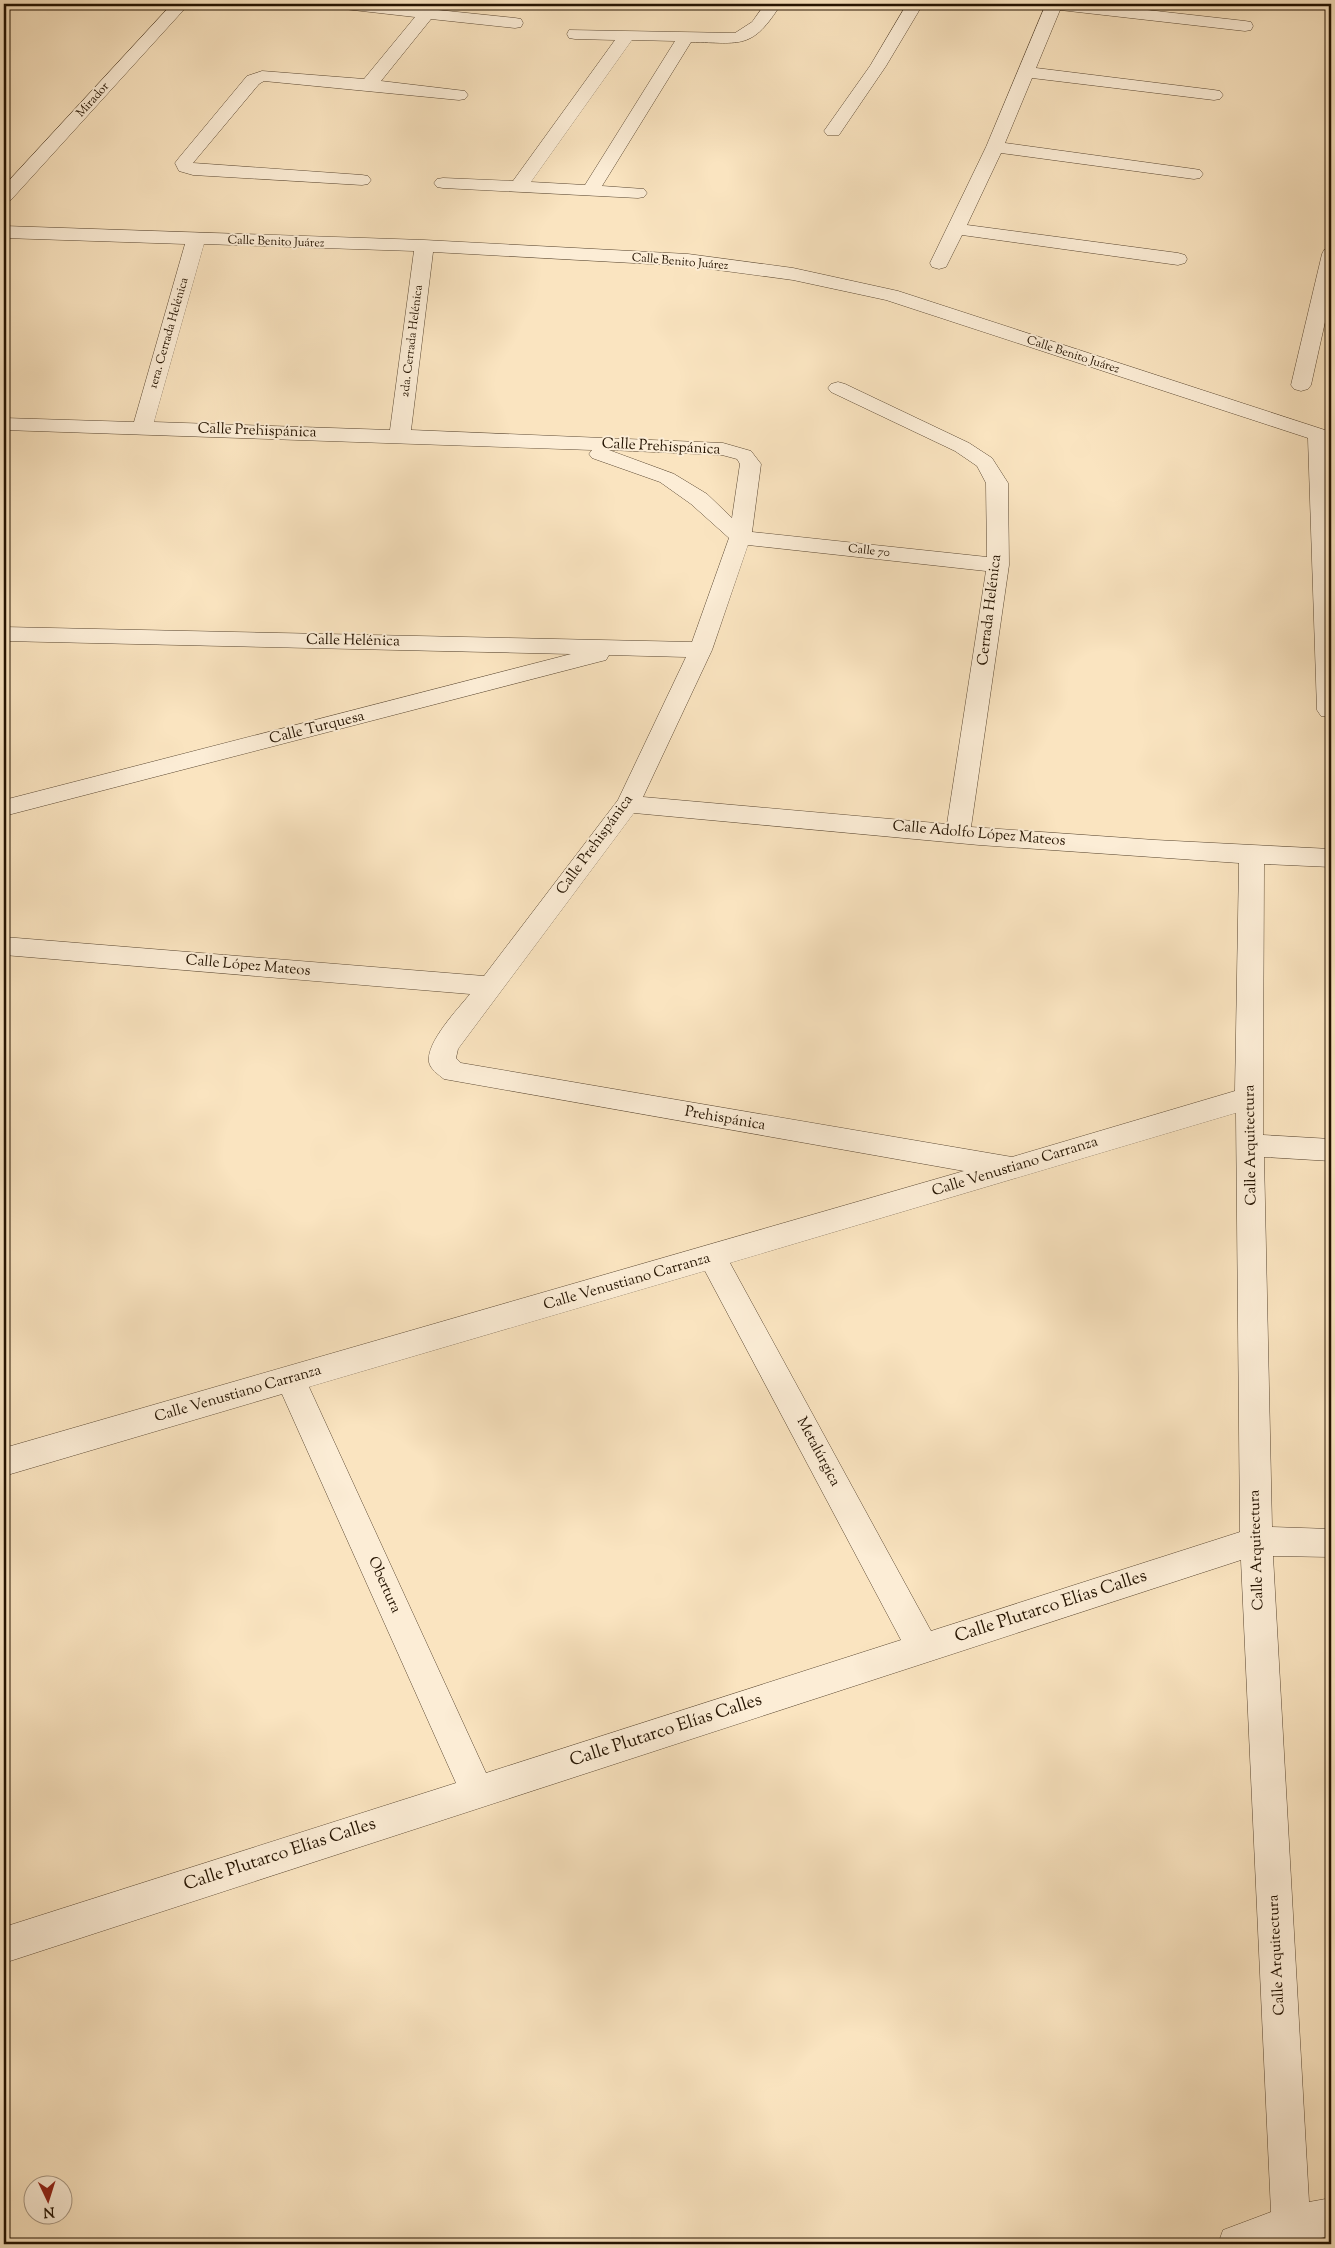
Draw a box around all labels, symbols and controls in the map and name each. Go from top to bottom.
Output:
street label: Mirador [72,78,114,122]
street label: Calle Benito Juárez [227,231,325,253]
street label: Calle Benito Juárez [631,249,730,275]
street label: 1era. Cerrada Helénica [145,275,194,391]
street label: 2da. Cerrada Helénica [396,283,428,398]
street label: Calle Benito Juárez [1024,331,1122,379]
street label: Calle Prehispánica [197,418,317,444]
street label: Calle Prehispánica [601,433,721,461]
street label: Calle 70 [847,540,891,562]
street label: Cerrada Helénica [973,553,1007,667]
street label: Calle Helénica [306,630,400,652]
street label: Calle Turquesa [267,706,367,750]
street label: Calle Prehispánica [552,791,638,899]
street label: Calle Adolfo López Mateos [892,816,1066,852]
street label: Calle López Mateos [185,950,311,982]
street label: Calle Arquitectura [1239,1084,1263,1206]
street label: Prehispánica [683,1102,767,1136]
street label: Calle Venustiano Carranza [929,1132,1101,1202]
street label: Calle Venustiano Carranza [541,1248,713,1316]
street label: Calle Venustiano Carranza [152,1360,324,1428]
street label: Metalúrgica [791,1414,845,1491]
street label: Calle Arquitectura [1244,1489,1270,1611]
street label: Obertura [362,1553,406,1617]
street label: Calle Plutarco Elías Calles [951,1564,1151,1650]
street label: Calle Plutarco Elías Calles [566,1688,766,1774]
street label: Calle Plutarco Elías Calles [180,1812,380,1898]
street label: Calle Arquitectura [1263,1894,1291,2016]
north arrow [22,2176,72,2226]
text: N [42,2201,55,2221]

